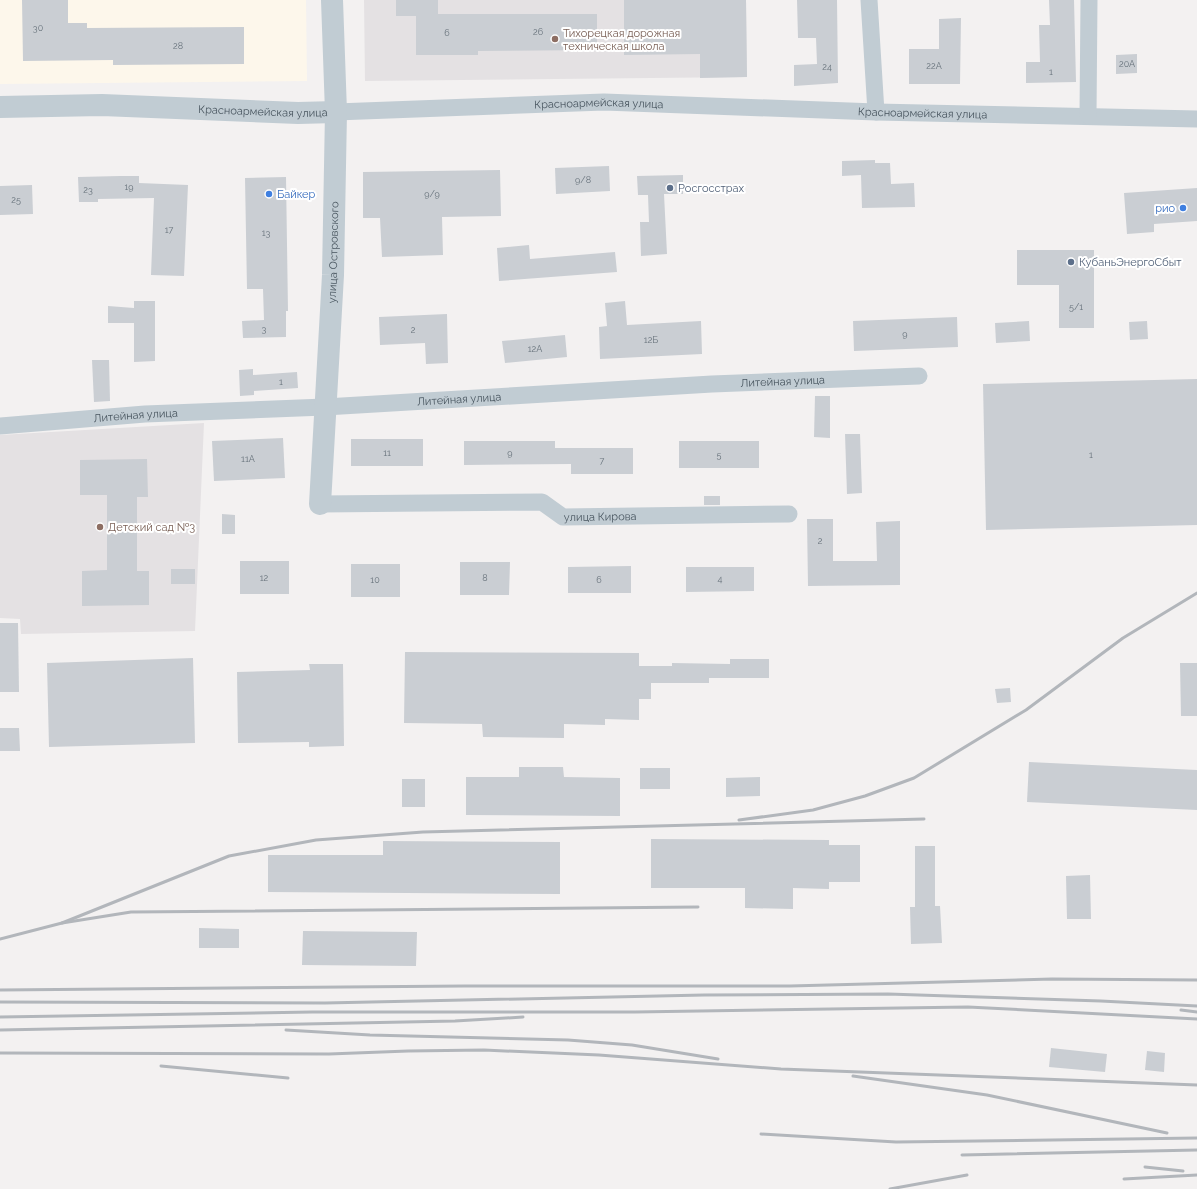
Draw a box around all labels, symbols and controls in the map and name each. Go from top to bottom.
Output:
house number: 30 [33,23,44,33]
house number: 26 [533,27,544,37]
place label: Тихорецкая дорожная техническая школа [563,27,680,53]
house number: 6 [444,28,450,38]
marker: Тихорецкая дорожная техническая школа [550,34,560,44]
house number: 28 [173,41,183,51]
house number: 20А [1119,59,1135,69]
house number: 22А [926,61,942,71]
house number: 24 [822,62,832,72]
house number: 1 [1049,67,1053,77]
street label: Красноармейская улица [534,96,664,112]
street label: Красноармейская улица [198,103,328,120]
street label: Красноармейская улица [858,105,987,121]
house number: 9/8 [575,175,591,185]
house number: 19 [124,182,134,192]
place label: Росгосстрах [678,182,744,195]
marker: Росгосстрах [665,183,675,193]
house number: 23 [83,185,93,195]
place label: Байкер [277,188,316,201]
marker: Байкер [264,189,274,199]
house number: 9/9 [424,189,440,199]
house number: 25 [11,195,21,205]
street label: улица Островского [325,201,341,304]
place label: рио [1155,202,1175,215]
marker: рио [1178,203,1188,213]
house number: 17 [165,225,173,235]
house number: 13 [262,228,271,238]
place label: КубаньЭнергоСбыт [1079,256,1182,269]
marker: КубаньЭнергоСбыт [1066,257,1076,267]
house number: 5/1 [1069,302,1083,312]
house number: 3 [262,324,267,334]
house number: 2 [411,325,416,335]
house number: 9 [902,329,908,339]
house number: 12Б [644,335,658,345]
house number: 12А [528,344,542,354]
street label: Литейная улица [740,374,825,390]
house number: 1 [279,377,283,387]
street label: Литейная улица [417,391,502,409]
street label: Литейная улица [93,407,178,425]
house number: 11 [383,448,391,458]
house number: 9 [507,448,513,458]
house number: 5 [717,450,722,460]
house number: 1 [1089,450,1093,460]
house number: 11А [241,454,255,464]
house number: 7 [600,456,605,466]
street label: улица Кирова [564,510,637,524]
place label: Детский сад №3 [108,521,195,534]
marker: Детский сад №3 [95,522,105,532]
house number: 2 [818,536,823,546]
house number: 12 [260,573,269,583]
house number: 8 [482,573,488,583]
house number: 4 [718,574,723,584]
house number: 10 [370,575,380,585]
house number: 6 [596,575,602,585]

